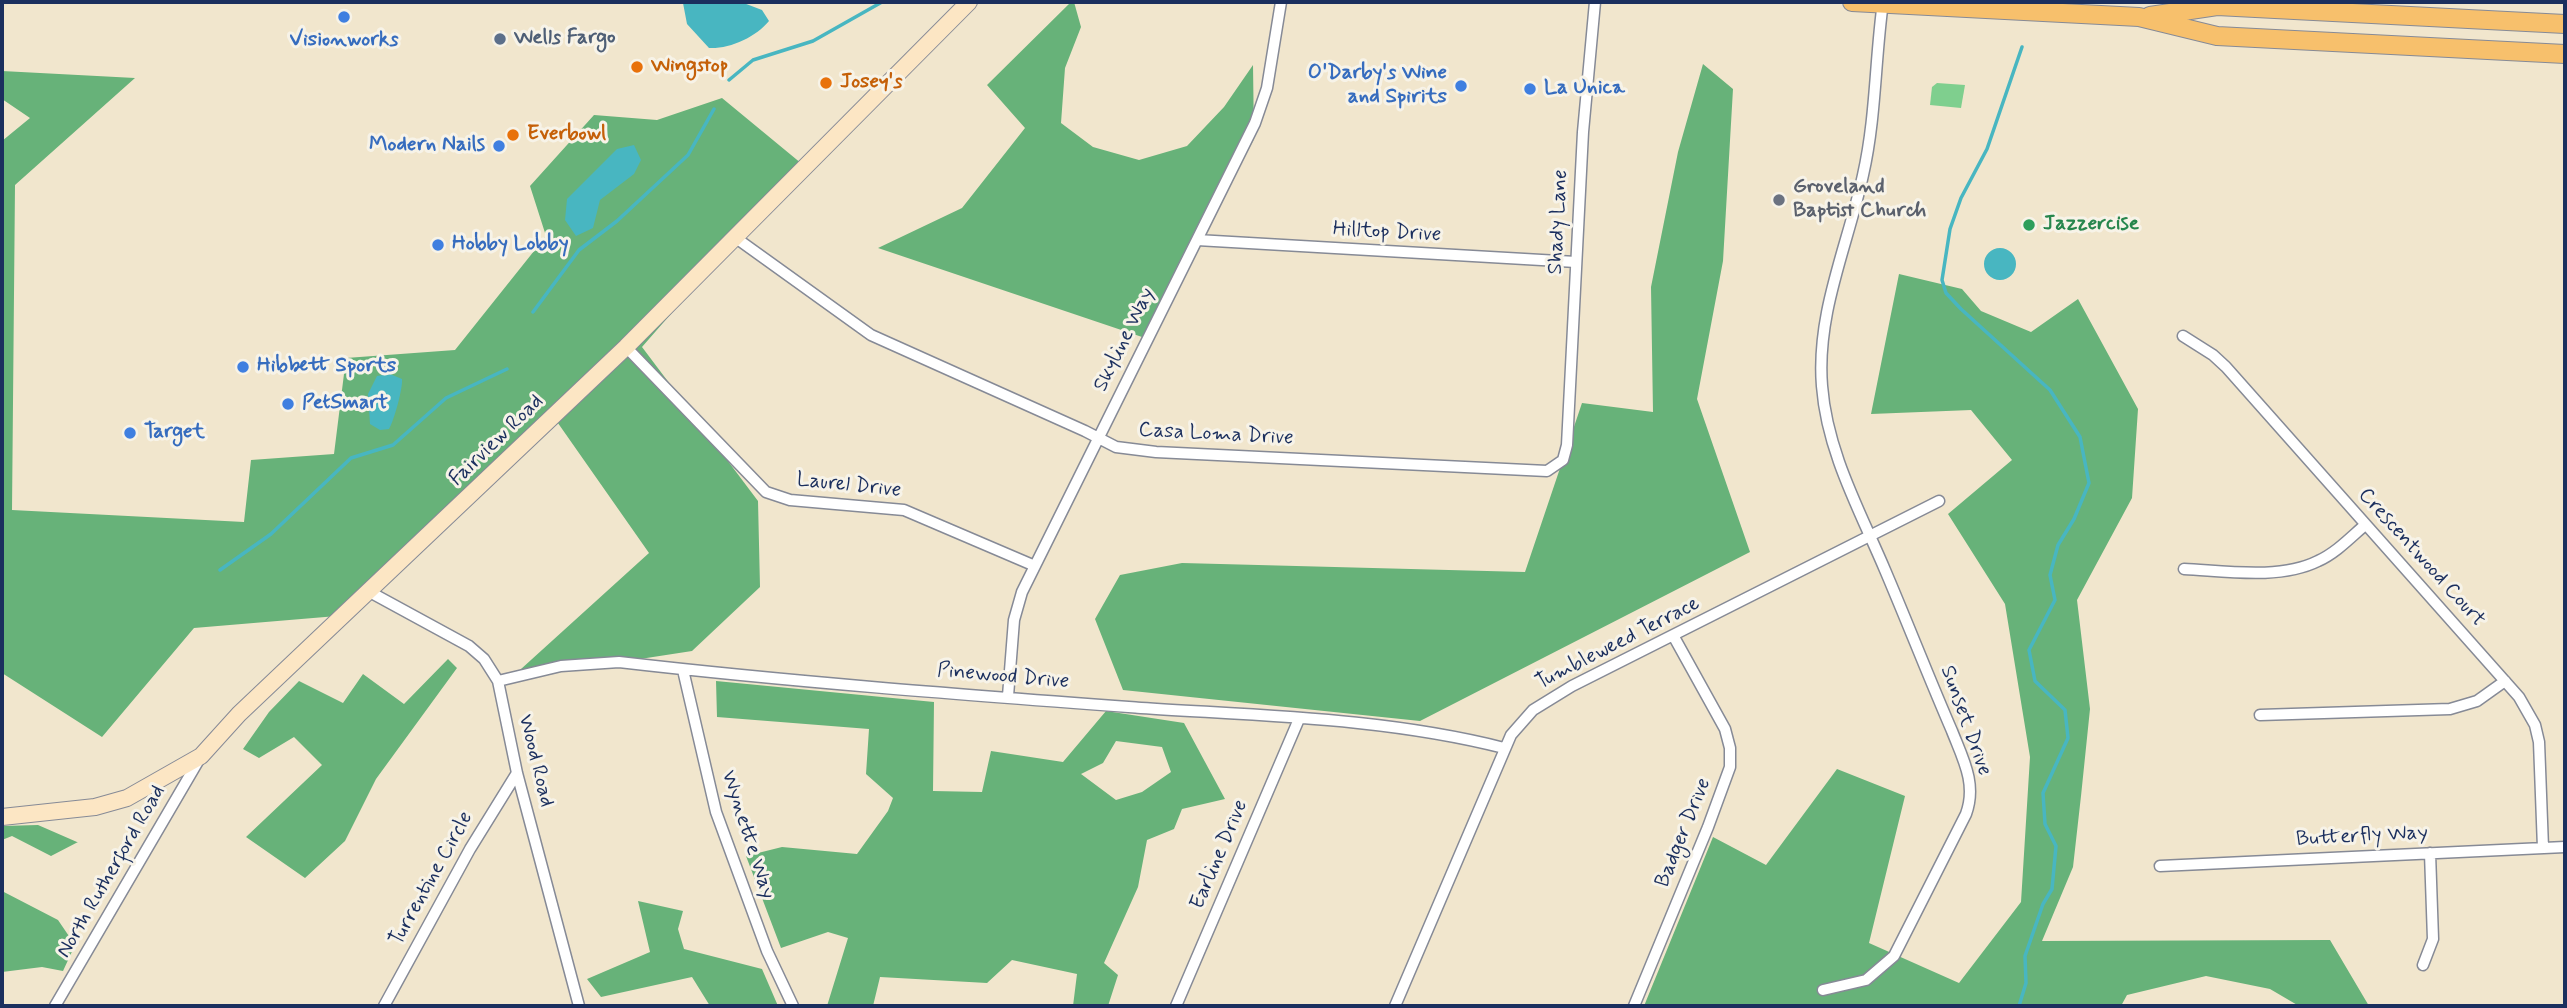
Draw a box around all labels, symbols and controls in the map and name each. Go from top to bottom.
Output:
marker: Visionworks [336,9,352,25]
place label: Wells Fargo [514,26,616,52]
place label: Visionworks [289,28,399,54]
marker: Wells Fargo [492,31,508,47]
place label: Wingstop [651,54,728,80]
marker: Wingstop [629,59,645,75]
place label: O'Darby's Wine and Spirits [1308,61,1447,111]
place label: Josey's [840,70,902,96]
marker: Josey's [818,75,834,91]
place label: La Unica [1544,76,1625,102]
marker: O'Darby's Wine and Spirits [1453,78,1469,94]
marker: La Unica [1522,81,1538,97]
place label: Everbowl [527,122,606,148]
marker: Everbowl [505,127,521,143]
place label: Modern Nails [369,133,485,159]
marker: Modern Nails [491,138,507,154]
street label: Shady Lane [1544,169,1574,275]
place label: Groveland Baptist Church [1793,175,1926,225]
marker: Groveland Baptist Church [1771,192,1787,208]
place label: Jazzercise [2043,212,2139,238]
marker: Jazzercise [2021,217,2037,233]
street label: Hilltop Drive [1332,218,1442,248]
place label: Hobby Lobby [452,232,569,258]
marker: Hobby Lobby [430,237,446,253]
street label: Skyline Way [1089,284,1161,396]
place label: Hibbett Sports [257,354,396,380]
marker: Hibbett Sports [235,359,251,375]
street label: Fairview Road [445,390,549,492]
place label: PetSmart [302,391,388,417]
marker: PetSmart [280,396,296,412]
street label: Casa Loma Drive [1138,418,1294,452]
place label: Target [144,420,205,446]
marker: Target [122,425,138,441]
street label: Laurel Drive [795,468,903,504]
street label: Crescentwood Court [2352,483,2490,633]
street label: Tumbleweed Terrace [1532,592,1704,696]
street label: Pinewood Drive [936,659,1070,695]
street label: Sunset Drive [1933,663,1997,779]
street label: Wood Road [511,712,559,810]
street label: Wynette Way [714,767,780,903]
street label: Badger Drive [1651,775,1717,891]
street label: North Rutherford Road [52,781,172,963]
street label: Earline Drive [1186,796,1254,914]
street label: Turrentine Circle [385,807,479,951]
street label: Butterfly Way [2295,821,2429,853]

